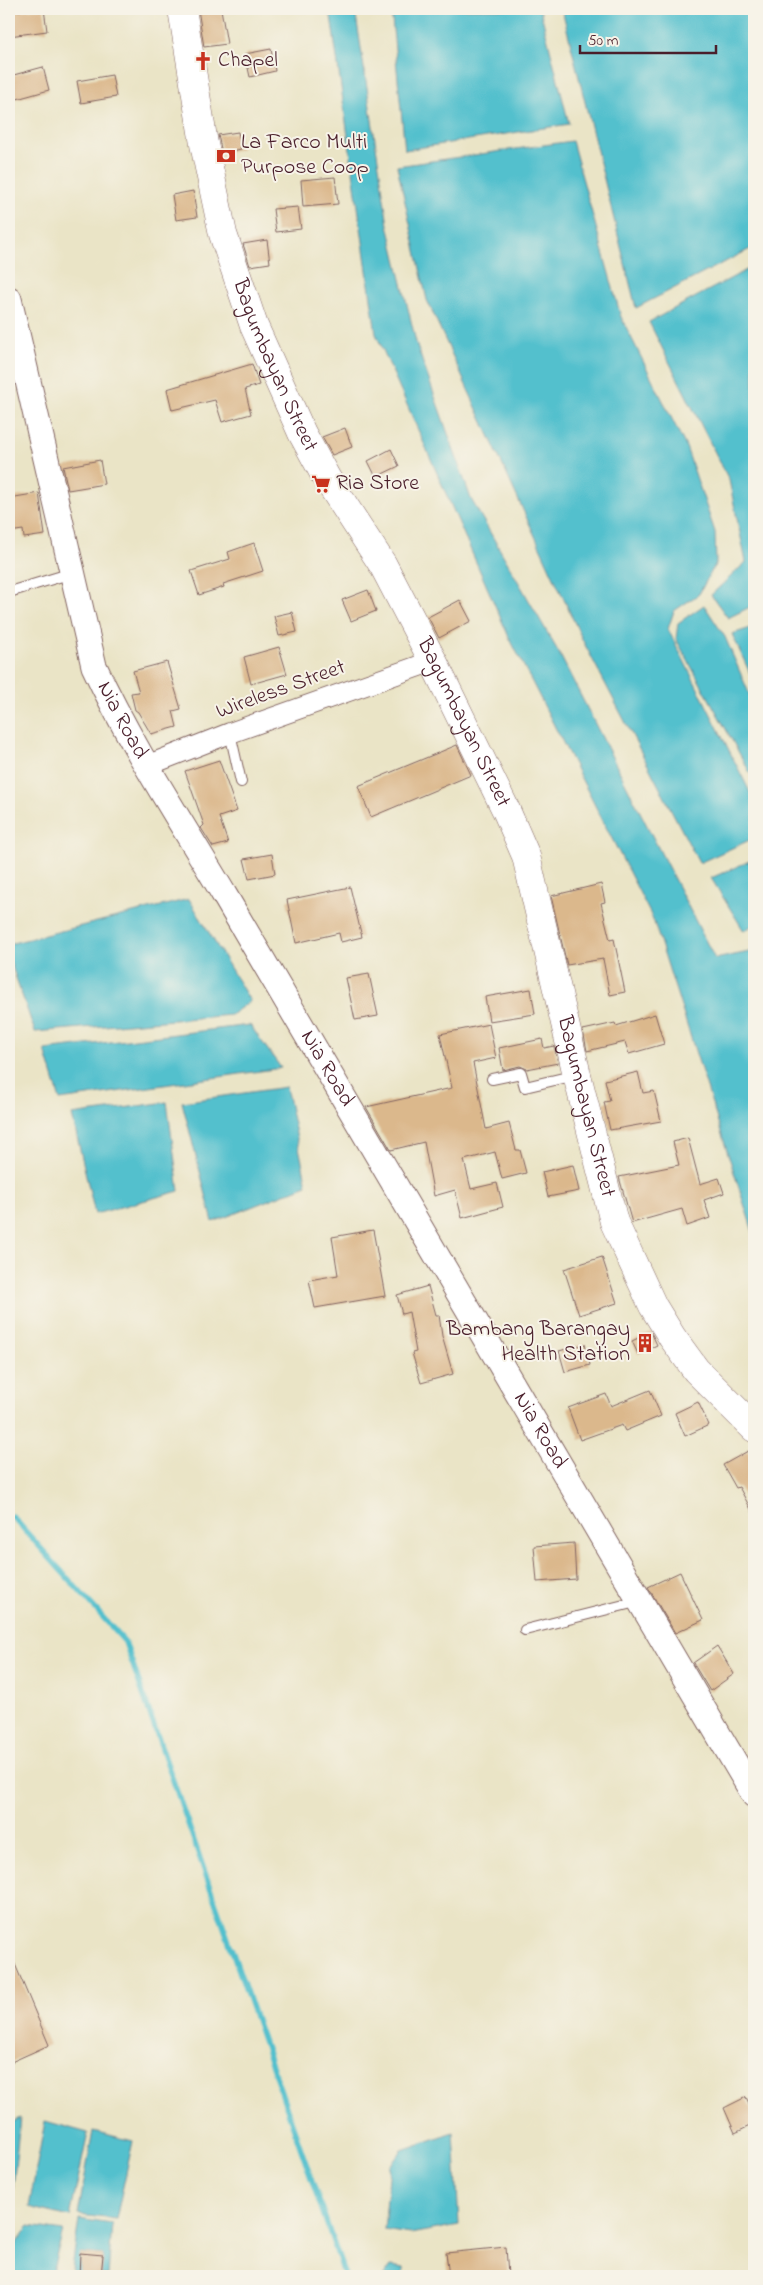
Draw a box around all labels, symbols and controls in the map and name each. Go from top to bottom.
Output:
scale bar [580,22,717,54]
text: 50 m [588,30,619,52]
place label: Chapel [218,45,278,77]
church icon: Chapel [192,50,214,72]
place label: La Farco Multi Purpose Coop [241,127,369,184]
bank icon: La Farco Multi Purpose Coop [215,145,237,167]
street label: Bagumbayan Street [223,274,326,459]
place label: Ria Store [336,468,419,500]
supermarket icon: Ria Store [310,473,332,495]
street label: Bagumbayan Street [407,631,519,814]
street label: Wireless Street [212,652,351,728]
street label: Nia Road [88,676,156,765]
street label: Bagumbayan Street [548,1012,623,1201]
street label: Nia Road [292,1024,362,1113]
place label: Bambang Barangay Health Station [445,1314,630,1371]
building icon: Bambang Barangay Health Station [634,1332,656,1354]
street label: Nia Road [505,1386,575,1475]

